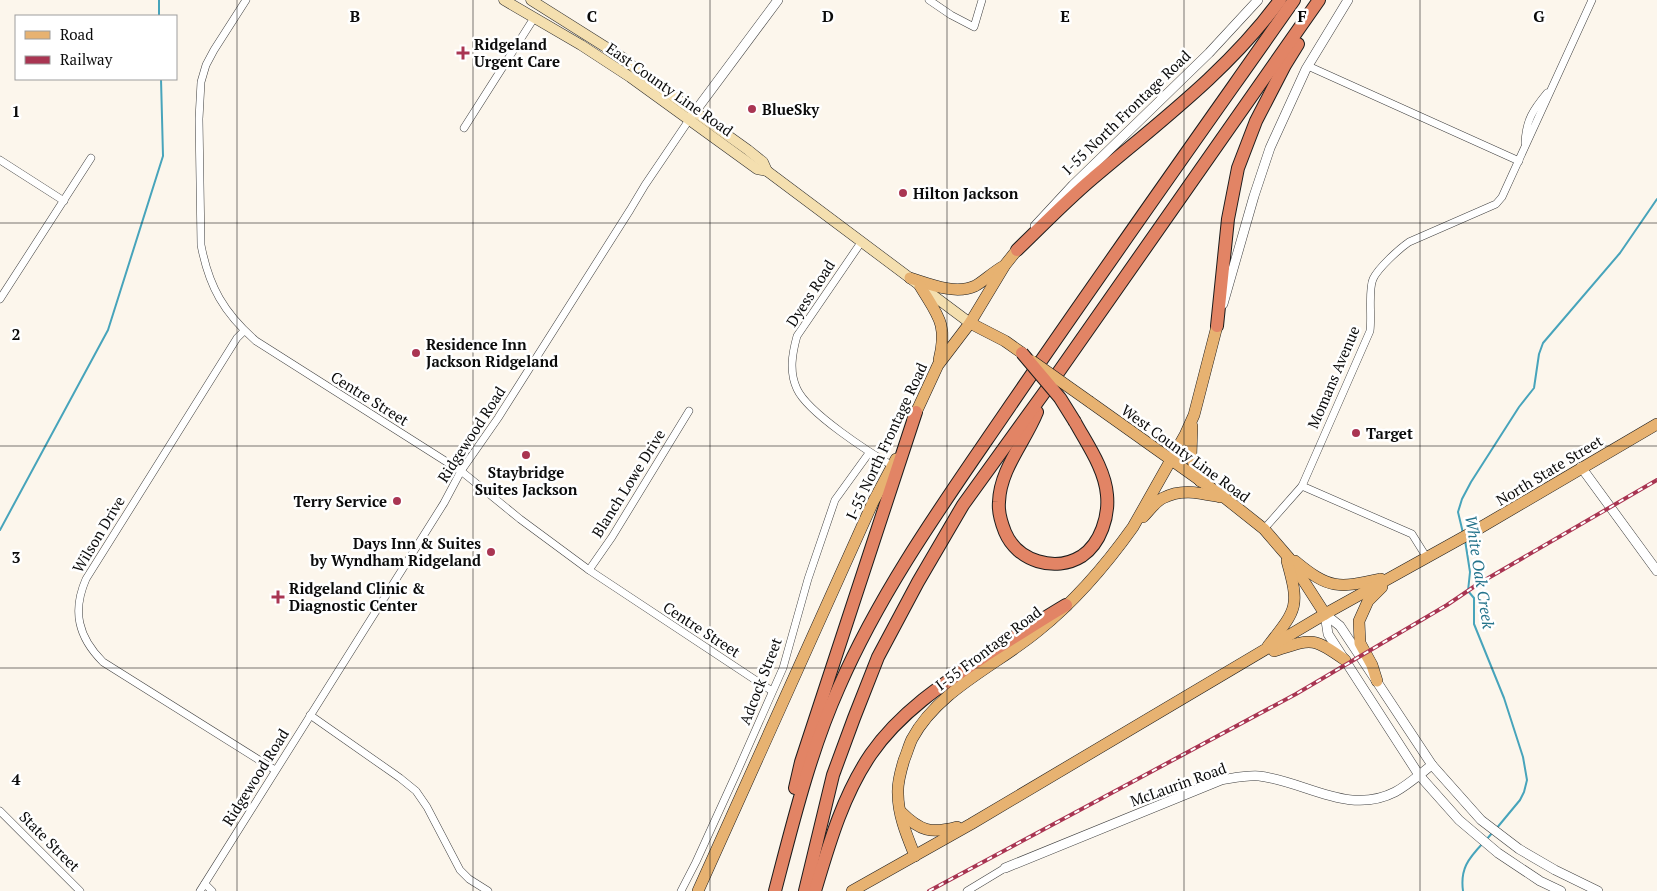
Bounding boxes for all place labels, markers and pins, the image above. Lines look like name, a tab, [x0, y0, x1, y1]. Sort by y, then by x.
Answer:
place label: Ridgeland Urgent Care	[474, 34, 560, 71]
marker: Ridgeland Urgent Care	[456, 46, 470, 60]
place label: BlueSky	[762, 99, 820, 119]
marker: BlueSky	[746, 103, 758, 115]
place label: Hilton Jackson	[913, 183, 1019, 203]
marker: Hilton Jackson	[897, 187, 909, 199]
place label: Residence Inn Jackson Ridgeland	[426, 334, 558, 371]
marker: Residence Inn Jackson Ridgeland	[410, 347, 422, 359]
place label: Target	[1366, 423, 1413, 443]
marker: Target	[1350, 427, 1362, 439]
marker: Staybridge Suites Jackson	[520, 449, 532, 461]
place label: Staybridge Suites Jackson	[475, 462, 578, 499]
place label: Terry Service	[294, 491, 387, 511]
marker: Terry Service	[391, 495, 403, 507]
place label: Days Inn & Suites by Wyndham Ridgeland	[309, 533, 481, 570]
marker: Days Inn & Suites by Wyndham Ridgeland	[485, 546, 497, 558]
place label: Ridgeland Clinic & Diagnostic Center	[289, 578, 425, 615]
marker: Ridgeland Clinic & Diagnostic Center	[271, 590, 285, 604]

